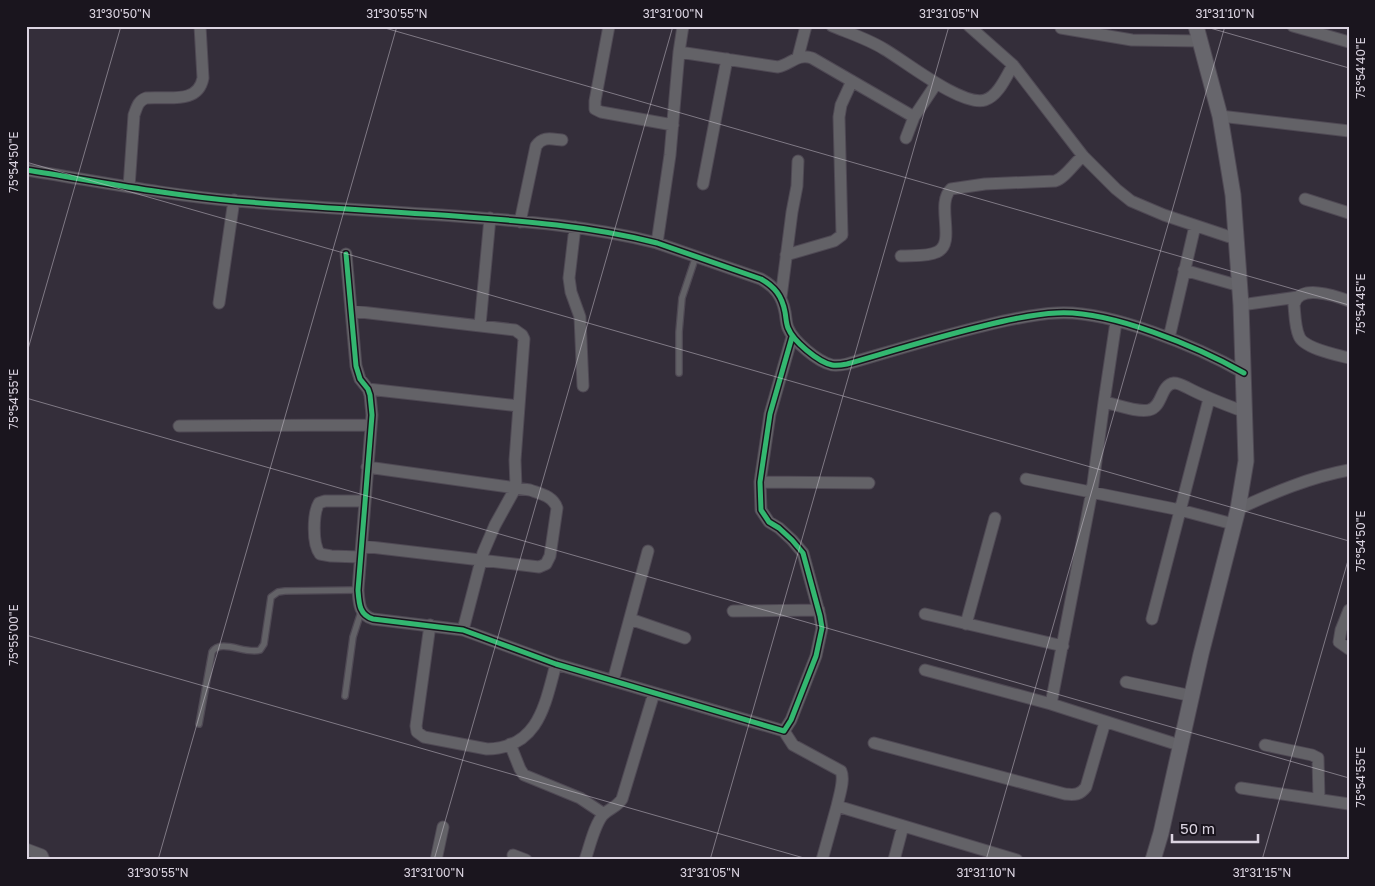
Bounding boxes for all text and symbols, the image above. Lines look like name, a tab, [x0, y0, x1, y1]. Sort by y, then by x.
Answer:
text: 31°30'50"N	[89, 6, 151, 21]
text: 31°30'55"N	[366, 6, 428, 21]
text: 31°31'00"N	[643, 6, 703, 21]
text: 31°31'05"N	[919, 6, 979, 21]
text: 31°31'10"N	[1195, 6, 1255, 21]
text: 75°54'40"E	[1353, 37, 1368, 99]
text: 75°54'50"E	[6, 131, 21, 193]
text: 75°54'45"E	[1353, 273, 1368, 335]
text: 75°54'55"E	[6, 369, 21, 429]
text: 75°54'50"E	[1353, 510, 1368, 572]
text: 75°55'00"E	[6, 604, 21, 666]
text: 75°54'55"E	[1353, 747, 1368, 807]
scale bar	[1172, 811, 1259, 843]
text: 50 m	[1180, 819, 1215, 837]
text: 31°30'55"N	[127, 865, 189, 880]
text: 31°31'00"N	[404, 865, 464, 880]
text: 31°31'05"N	[680, 865, 740, 880]
text: 31°31'10"N	[956, 865, 1016, 880]
text: 31°31'15"N	[1233, 865, 1291, 880]

